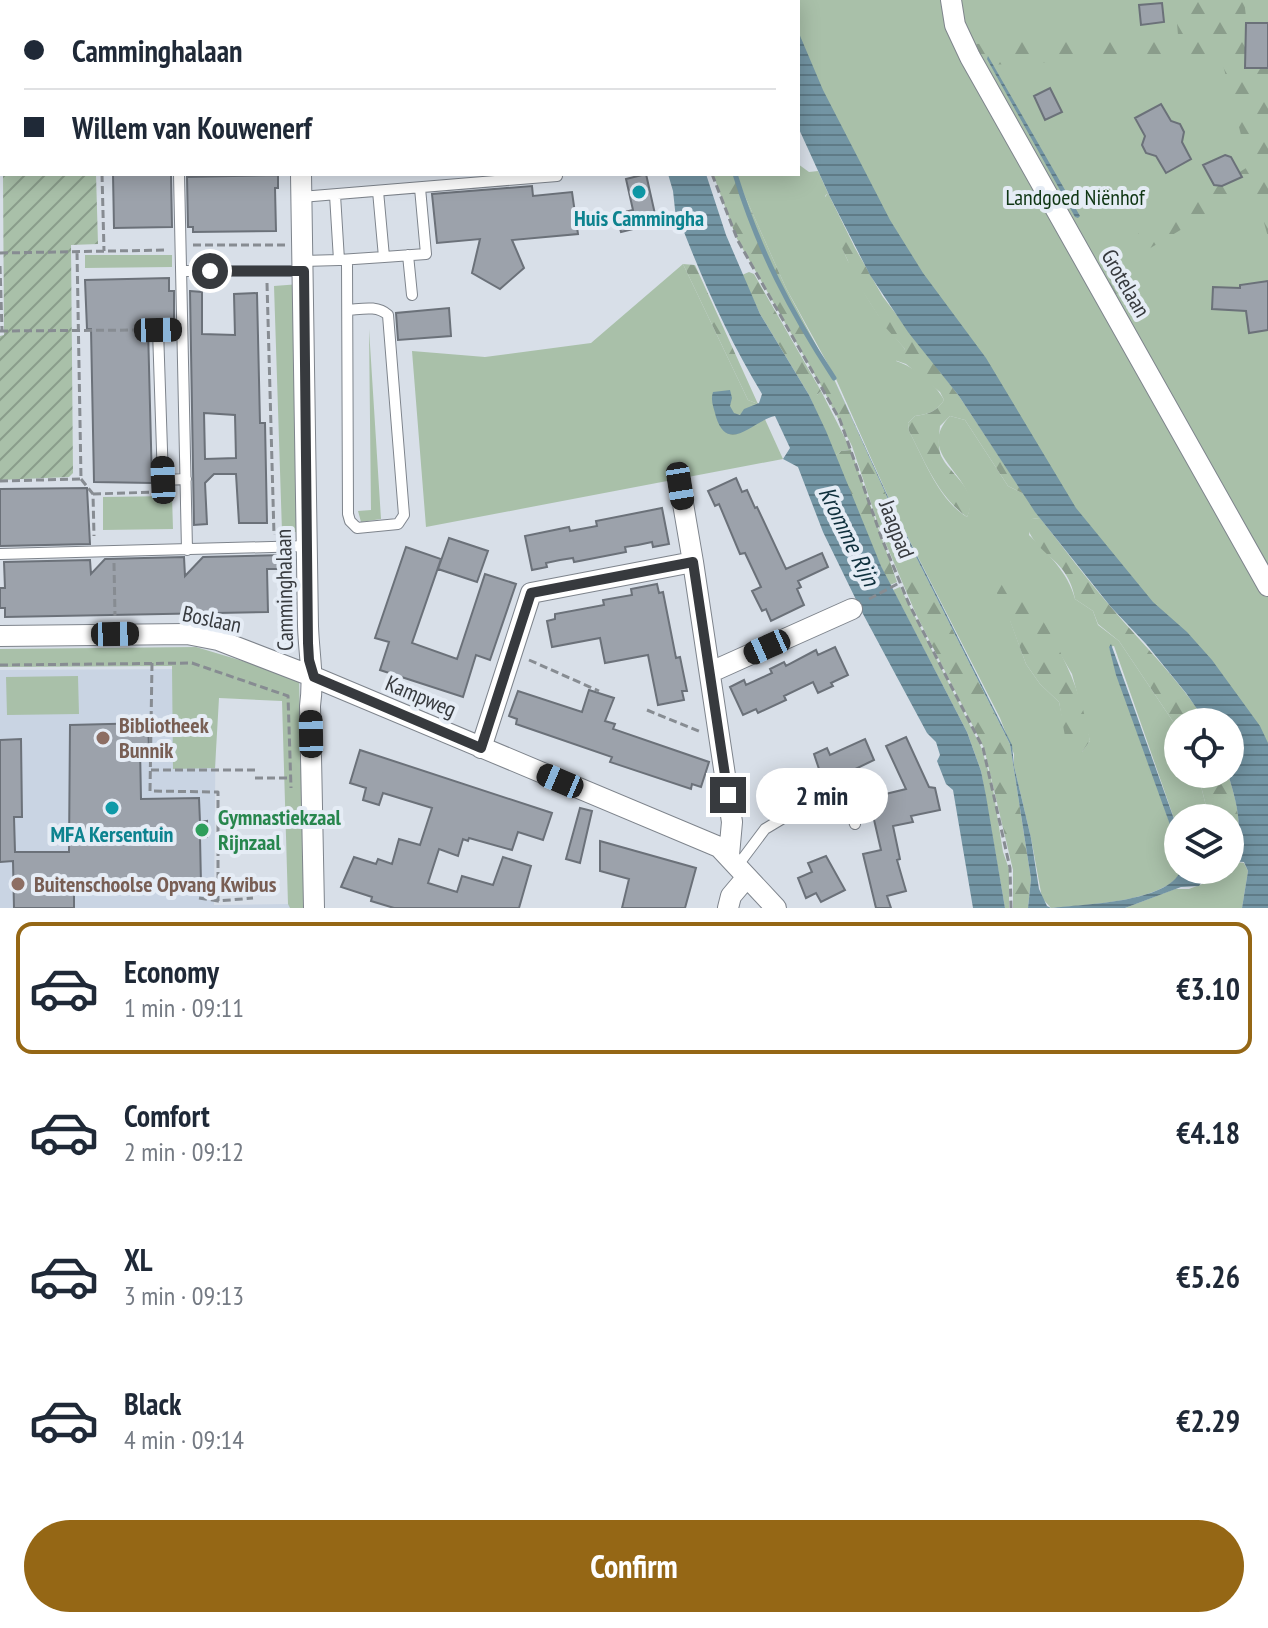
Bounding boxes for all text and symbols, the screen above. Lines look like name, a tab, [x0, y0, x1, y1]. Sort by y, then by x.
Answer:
text: Camminghalaan	[72, 31, 243, 70]
text: Willem van Kouwenerf	[72, 108, 312, 147]
marker: Huis Cammingha	[630, 183, 648, 201]
park label: Landgoed Niënhof	[1005, 183, 1146, 211]
place label: Huis Cammingha	[574, 204, 704, 232]
street label: Grotelaan	[1095, 244, 1157, 322]
route start	[192, 253, 228, 289]
car	[134, 318, 182, 342]
car	[150, 456, 176, 504]
car	[664, 460, 696, 512]
water label: Kromme Rijn	[812, 481, 887, 592]
street label: Jaagpad	[873, 495, 921, 562]
street label: Camminghalaan	[269, 529, 299, 651]
street label: Boslaan	[180, 599, 244, 639]
car	[91, 622, 139, 646]
car	[740, 626, 794, 668]
street label: Kampweg	[381, 669, 461, 723]
map controls	[1164, 708, 1244, 884]
button: locate	[1164, 708, 1244, 788]
car	[299, 710, 323, 758]
place label: Bibliotheek Bunnik	[119, 711, 210, 764]
marker: Bibliotheek Bunnik	[94, 729, 112, 747]
car	[533, 761, 587, 801]
callout: 2 min	[756, 767, 888, 823]
route end	[710, 777, 746, 813]
text: 2 min	[796, 779, 848, 812]
marker: MFA Kersentuin	[103, 799, 121, 817]
place label: Gymnastiekzaal Rijnzaal	[218, 803, 341, 856]
button: layers	[1164, 804, 1244, 884]
place label: MFA Kersentuin	[51, 820, 174, 848]
marker: Gymnastiekzaal Rijnzaal	[193, 821, 211, 839]
place label: Buitenschoolse Opvang Kwibus	[34, 870, 277, 898]
marker: Buitenschoolse Opvang Kwibus	[9, 875, 27, 893]
icon: car	[28, 952, 100, 1024]
text: Economy	[124, 952, 219, 991]
text: €3.10	[1176, 969, 1240, 1008]
text: 1 min · 09:11	[124, 991, 244, 1024]
icon: car	[28, 1096, 100, 1168]
text: Comfort	[124, 1096, 210, 1135]
text: €4.18	[1176, 1113, 1240, 1152]
text: 2 min · 09:12	[124, 1135, 244, 1168]
icon: car	[28, 1240, 100, 1312]
text: XL	[124, 1240, 153, 1279]
text: €5.26	[1176, 1257, 1240, 1296]
text: 3 min · 09:13	[124, 1279, 244, 1312]
icon: car	[28, 1384, 100, 1456]
text: Black	[124, 1384, 181, 1423]
text: €2.29	[1176, 1401, 1240, 1440]
text: 4 min · 09:14	[124, 1423, 244, 1456]
button: Confirm	[24, 1520, 1244, 1612]

